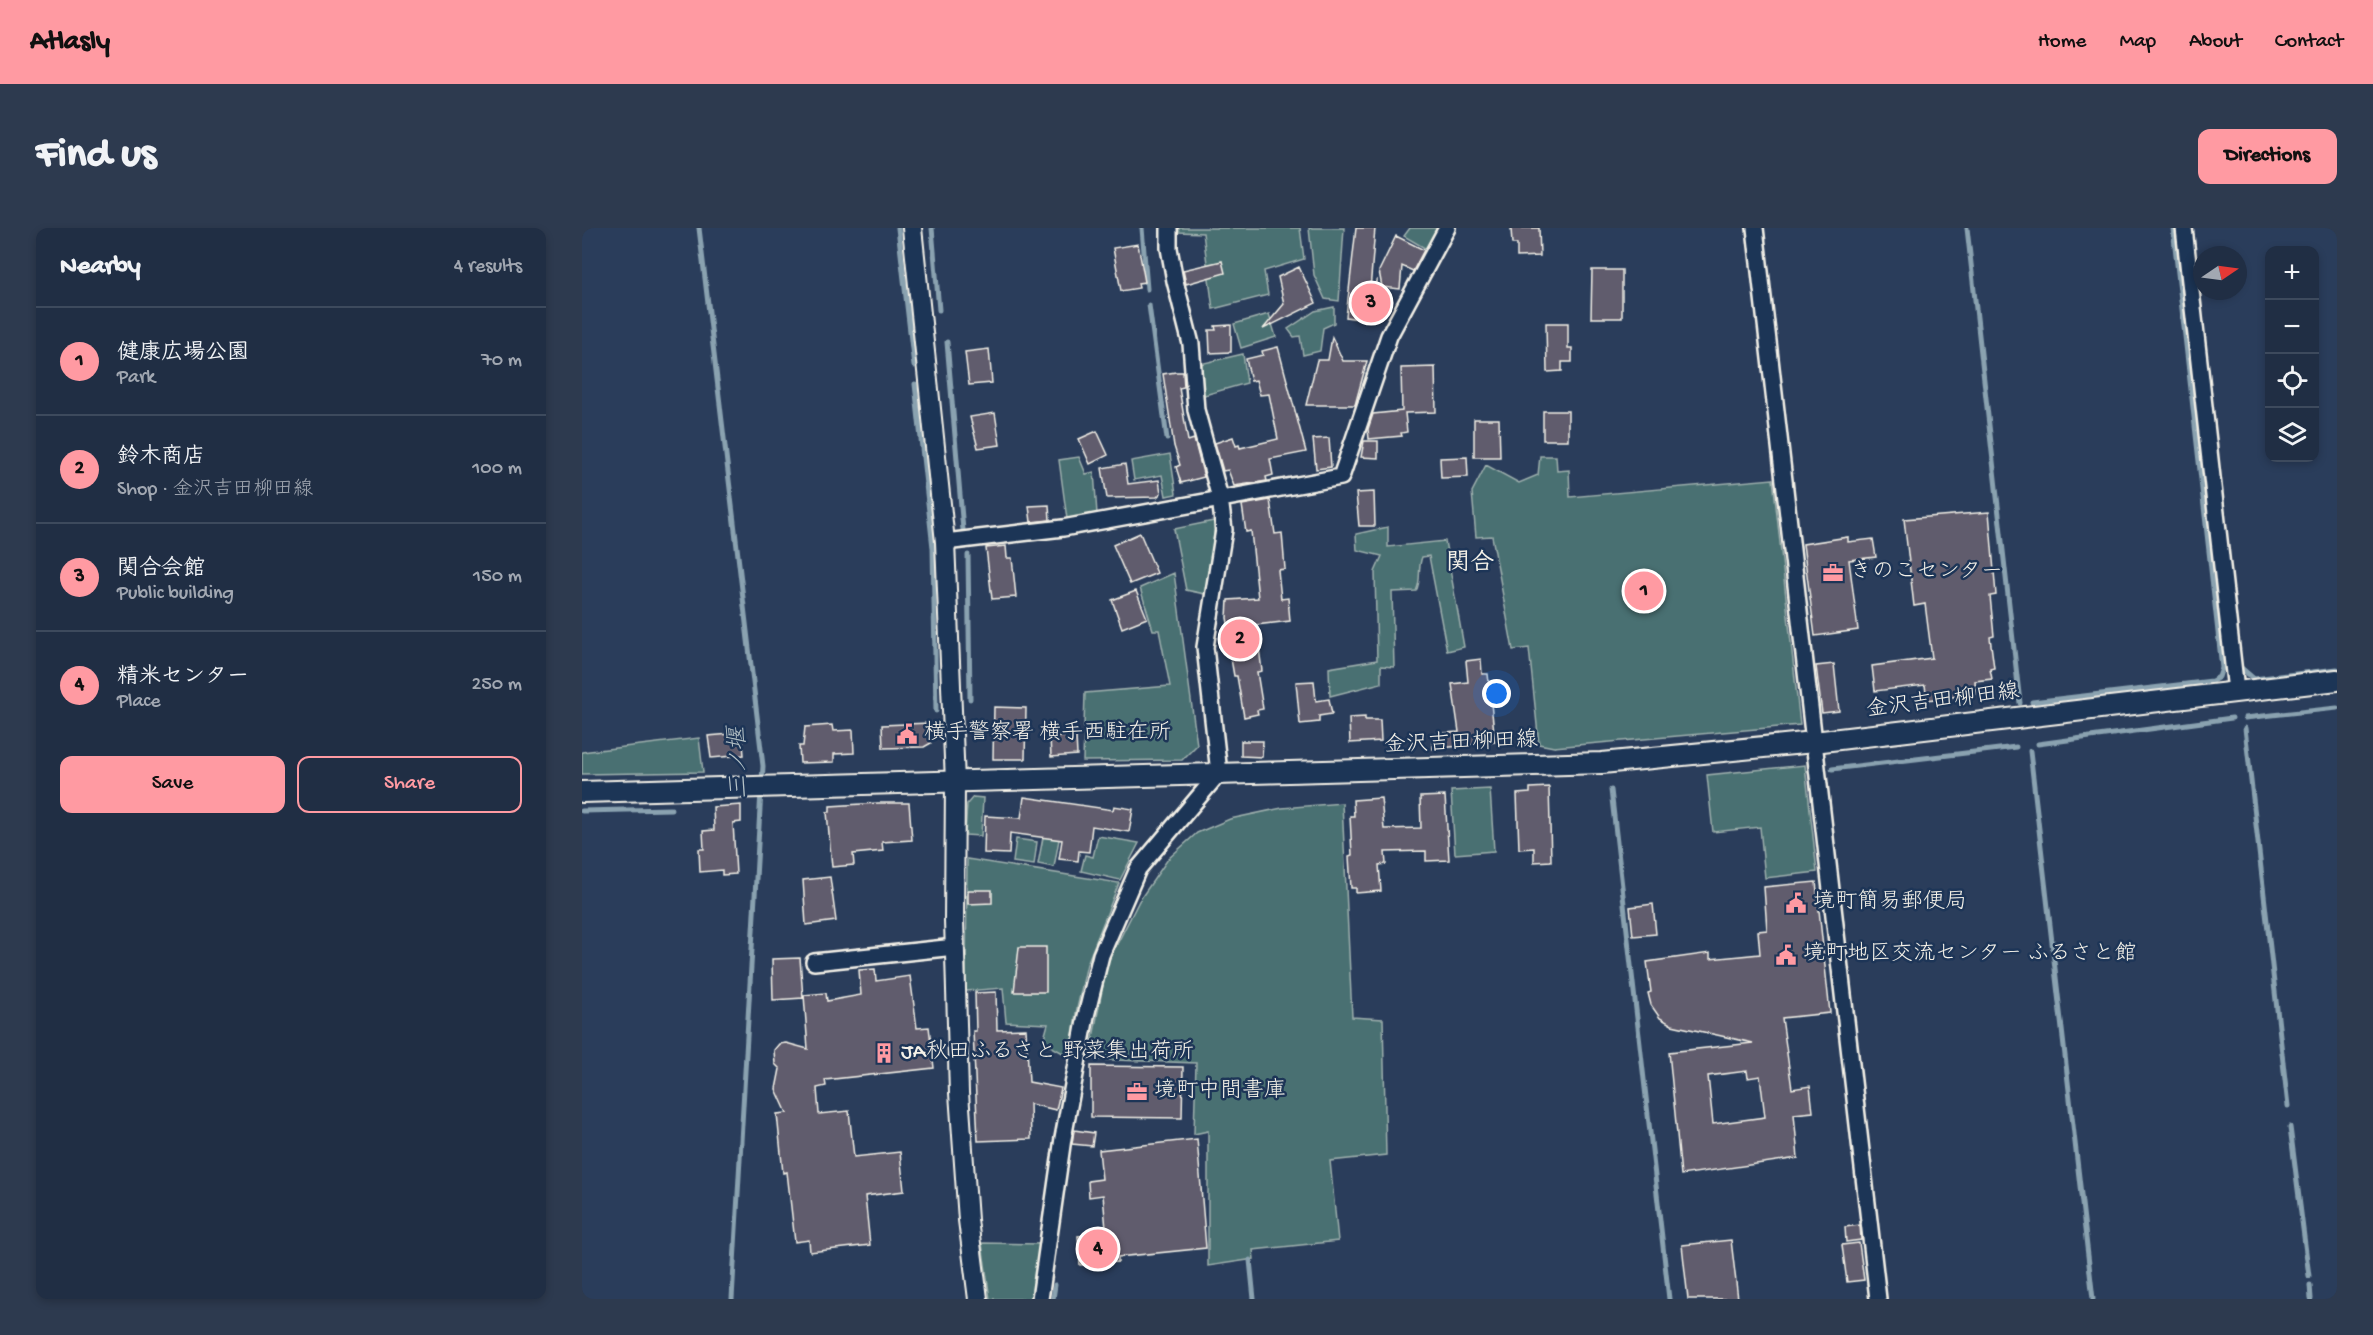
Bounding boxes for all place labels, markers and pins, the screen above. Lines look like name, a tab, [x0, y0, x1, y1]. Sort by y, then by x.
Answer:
pin: 3	[1352, 280, 1390, 326]
place label: きのこセンター	[1850, 560, 2003, 586]
office icon: きのこセンター	[1821, 561, 1845, 585]
pin: 1	[1624, 568, 1664, 614]
pin: 2	[1220, 616, 1260, 662]
place label: 横手警察署 横手西駐在所	[924, 720, 1171, 747]
public building icon: 横手警察署 横手西駐在所	[895, 722, 919, 746]
place label: 境町簡易郵便局	[1813, 889, 1967, 916]
public building icon: 境町簡易郵便局	[1784, 891, 1808, 915]
place label: 境町地区交流センター ふるさと館	[1803, 941, 2136, 968]
public building icon: 境町地区交流センター ふるさと館	[1774, 943, 1798, 967]
place label: JA秋田ふるさと 野菜集出荷所	[901, 1039, 1194, 1066]
building icon: JA秋田ふるさと 野菜集出荷所	[872, 1041, 896, 1065]
place label: 境町中間書庫	[1154, 1077, 1286, 1105]
office icon: 境町中間書庫	[1125, 1080, 1149, 1104]
pin: 4	[1078, 1226, 1118, 1272]

